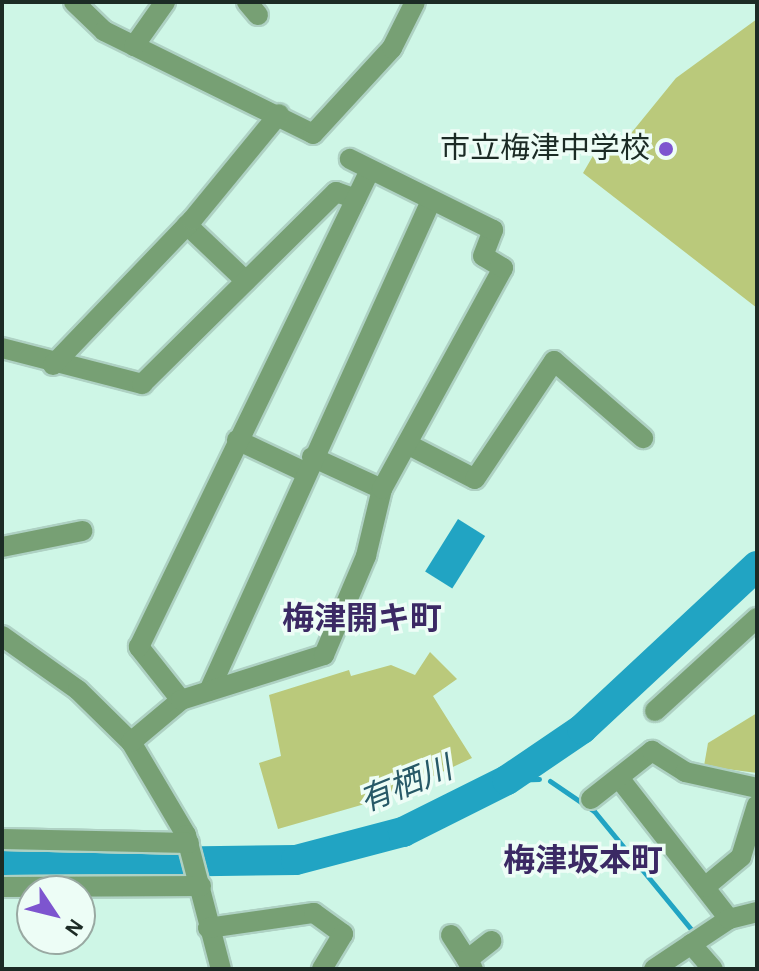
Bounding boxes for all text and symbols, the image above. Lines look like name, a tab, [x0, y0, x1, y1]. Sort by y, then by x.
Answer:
place label: 市立梅津中学校	[440, 131, 650, 167]
marker: 市立梅津中学校	[657, 140, 675, 158]
district label: 梅津開キ町	[282, 600, 442, 638]
water label: 有栖川	[354, 749, 458, 821]
district label: 梅津坂本町	[503, 842, 663, 880]
north arrow	[16, 875, 96, 955]
text: N	[61, 915, 87, 940]

